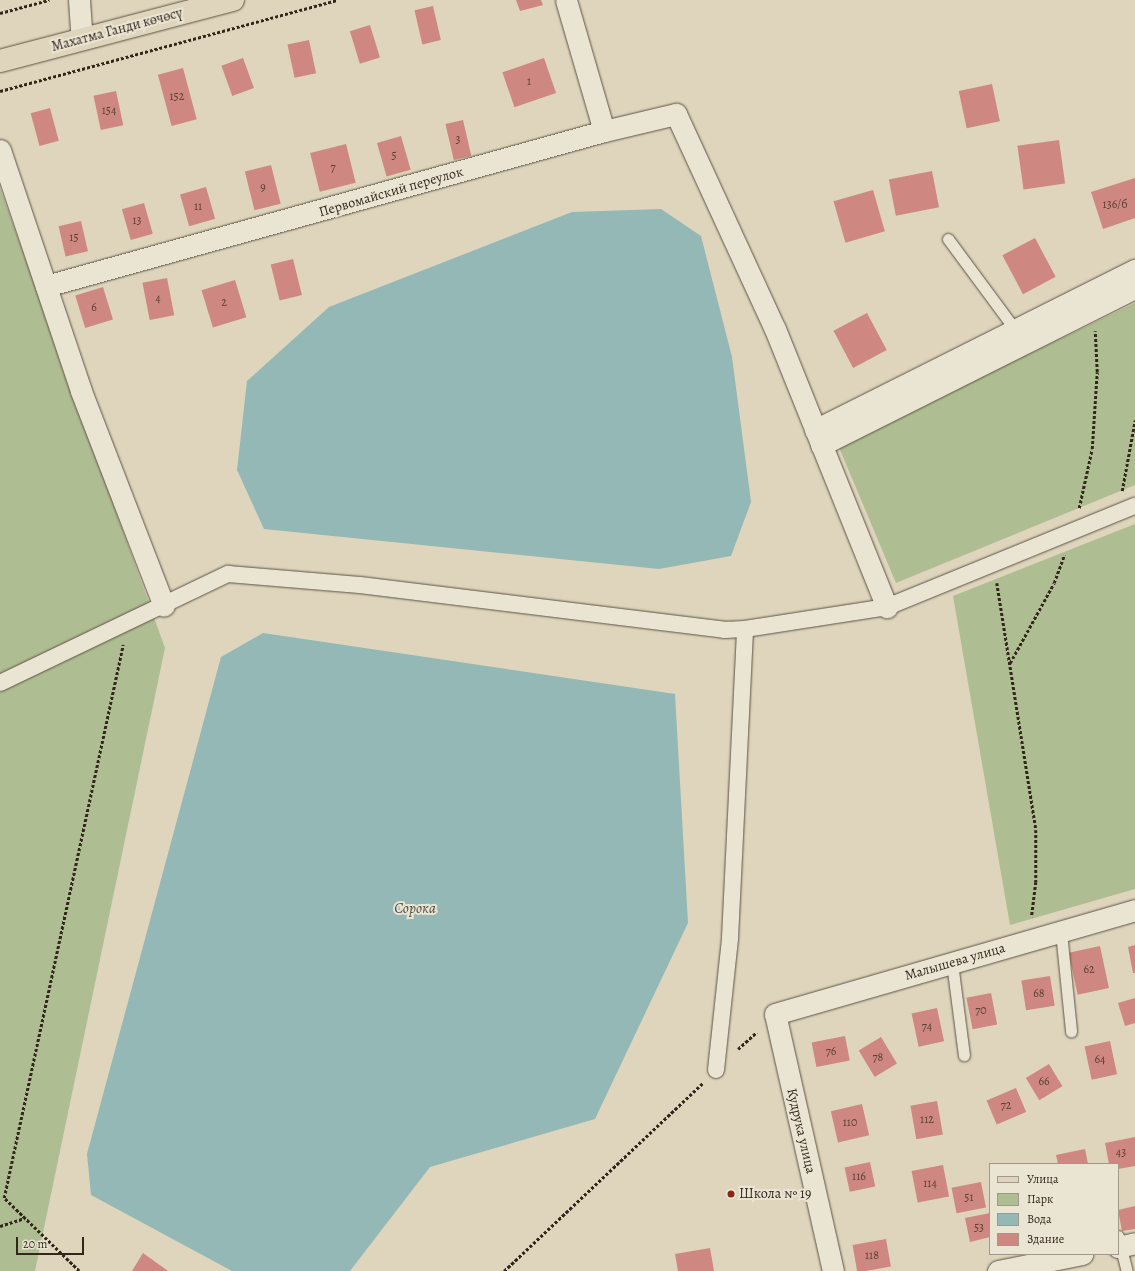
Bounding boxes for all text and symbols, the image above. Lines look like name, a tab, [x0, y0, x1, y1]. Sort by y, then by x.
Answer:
street label: Махатма Ганди көчөсү	[50, 4, 184, 56]
house number: 1	[527, 75, 531, 89]
house number: 152	[170, 90, 184, 104]
house number: 154	[102, 104, 116, 118]
house number: 3	[456, 133, 460, 147]
house number: 5	[391, 149, 397, 163]
house number: 7	[330, 161, 336, 175]
street label: Первомайский переулок	[317, 163, 465, 221]
house number: 9	[260, 181, 266, 195]
house number: 136/б	[1103, 198, 1127, 212]
house number: 11	[194, 200, 202, 214]
house number: 13	[132, 214, 142, 228]
house number: 15	[69, 231, 79, 245]
house number: 4	[155, 292, 161, 306]
house number: 2	[221, 296, 227, 310]
house number: 6	[91, 301, 97, 315]
water label: Сорока	[394, 900, 436, 918]
street label: Малышева улица	[903, 940, 1007, 984]
house number: 62	[1083, 963, 1095, 977]
house number: 68	[1033, 987, 1045, 1001]
house number: 70	[975, 1004, 987, 1018]
house number: 74	[922, 1020, 932, 1034]
house number: 76	[826, 1045, 836, 1059]
house number: 78	[873, 1051, 883, 1065]
house number: 64	[1095, 1053, 1105, 1067]
house number: 66	[1038, 1075, 1050, 1089]
street label: Кудрука улица	[783, 1087, 819, 1175]
house number: 72	[1001, 1099, 1011, 1113]
house number: 112	[920, 1113, 934, 1127]
house number: 110	[843, 1116, 857, 1130]
house number: 43	[1116, 1146, 1126, 1160]
legend	[989, 1163, 1119, 1255]
house number: 116	[852, 1170, 866, 1184]
text: Улица	[1027, 1171, 1058, 1187]
house number: 114	[923, 1177, 937, 1191]
place label: Школа № 19	[739, 1186, 811, 1202]
marker: Школа № 19	[726, 1189, 736, 1199]
house number: 51	[964, 1191, 974, 1205]
text: Парк	[1027, 1191, 1053, 1207]
text: Вода	[1027, 1211, 1052, 1227]
house number: 53	[974, 1221, 984, 1235]
scale bar	[18, 1229, 86, 1255]
text: Здание	[1027, 1231, 1064, 1247]
text: 20 m	[23, 1236, 47, 1252]
house number: 118	[865, 1249, 879, 1263]

